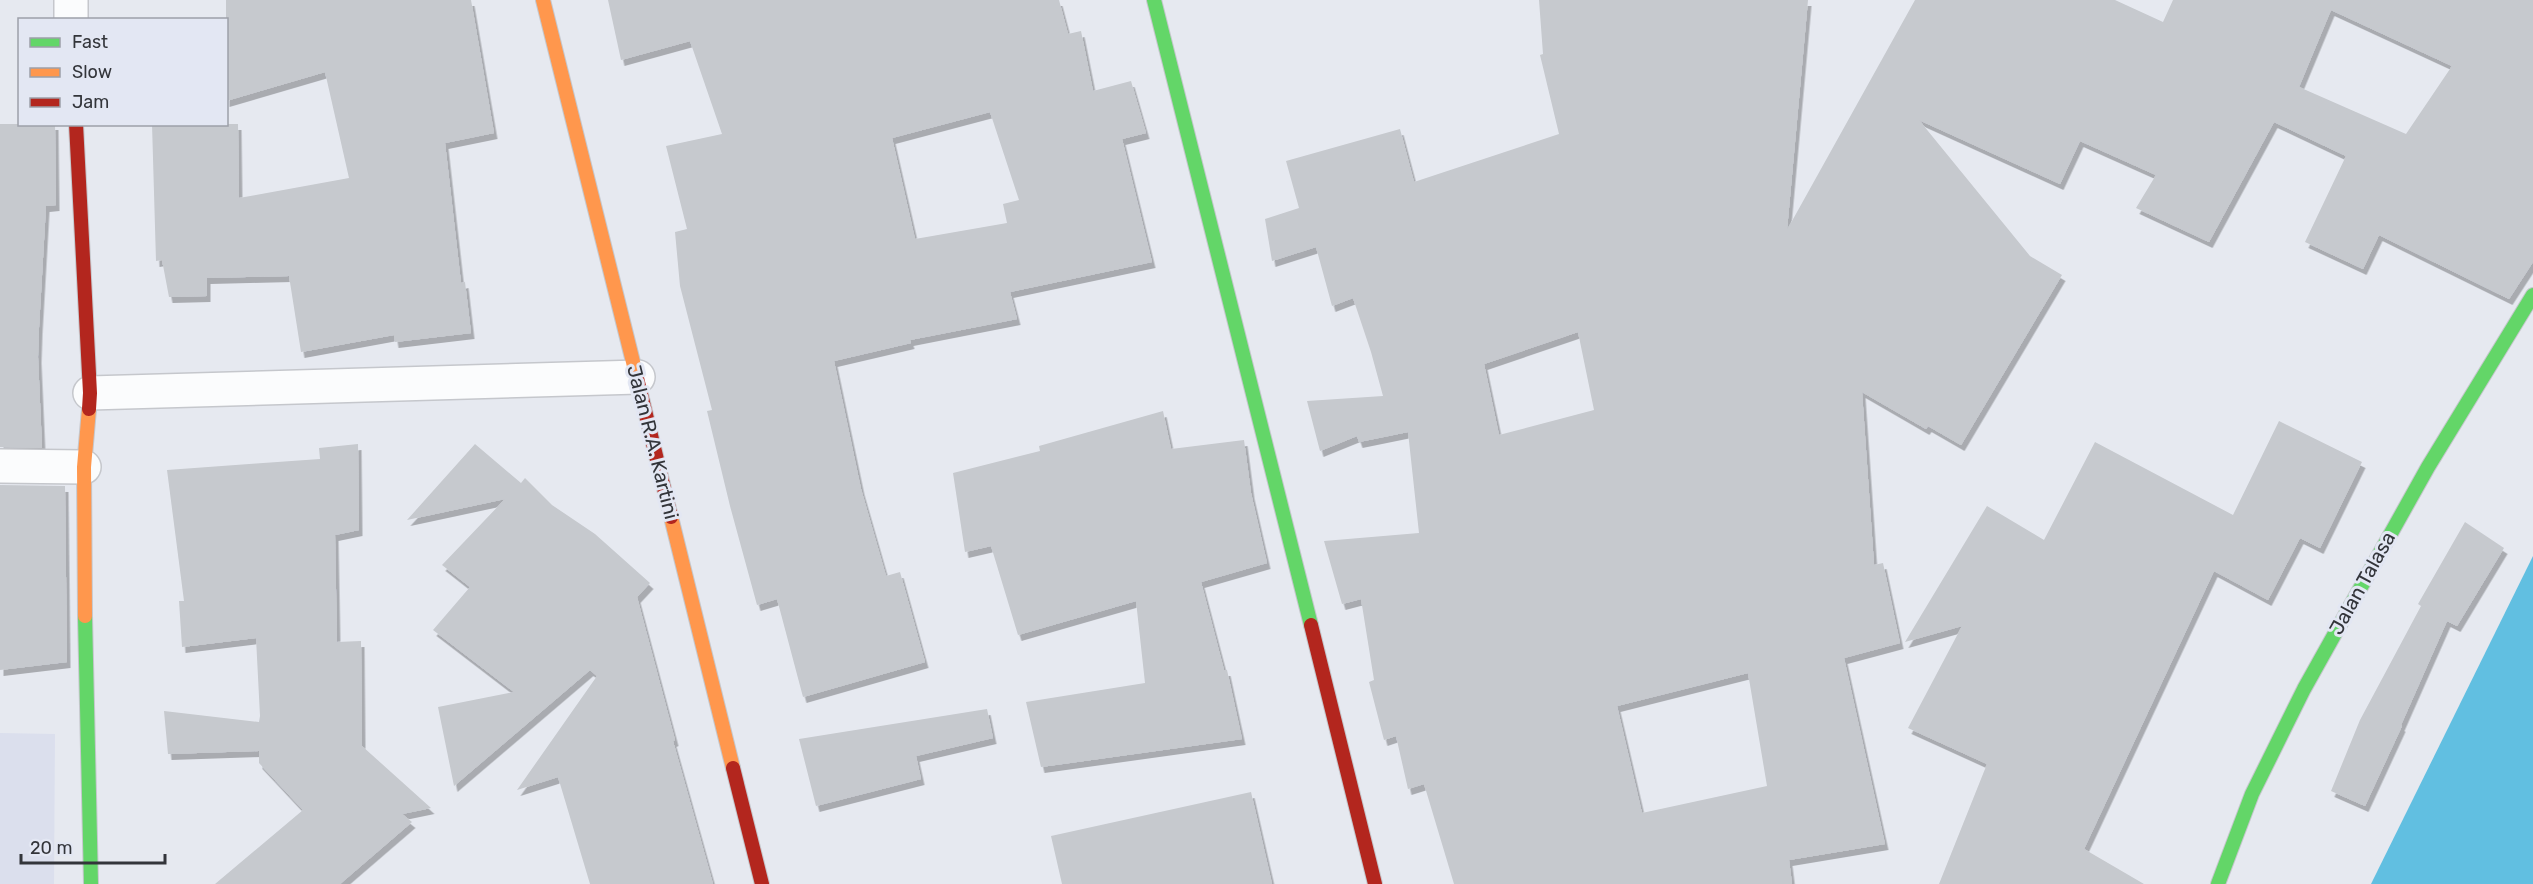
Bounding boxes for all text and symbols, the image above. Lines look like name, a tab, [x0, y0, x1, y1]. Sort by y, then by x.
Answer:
legend	[18, 18, 228, 126]
text: Fast	[72, 31, 108, 53]
text: Slow	[72, 61, 112, 83]
text: Jam	[72, 91, 109, 113]
street label: Jalan R.A. Kartini	[622, 362, 684, 522]
street label: Jalan Talasa	[2324, 527, 2400, 639]
scale bar	[21, 827, 165, 865]
text: 20 m	[30, 837, 72, 859]

